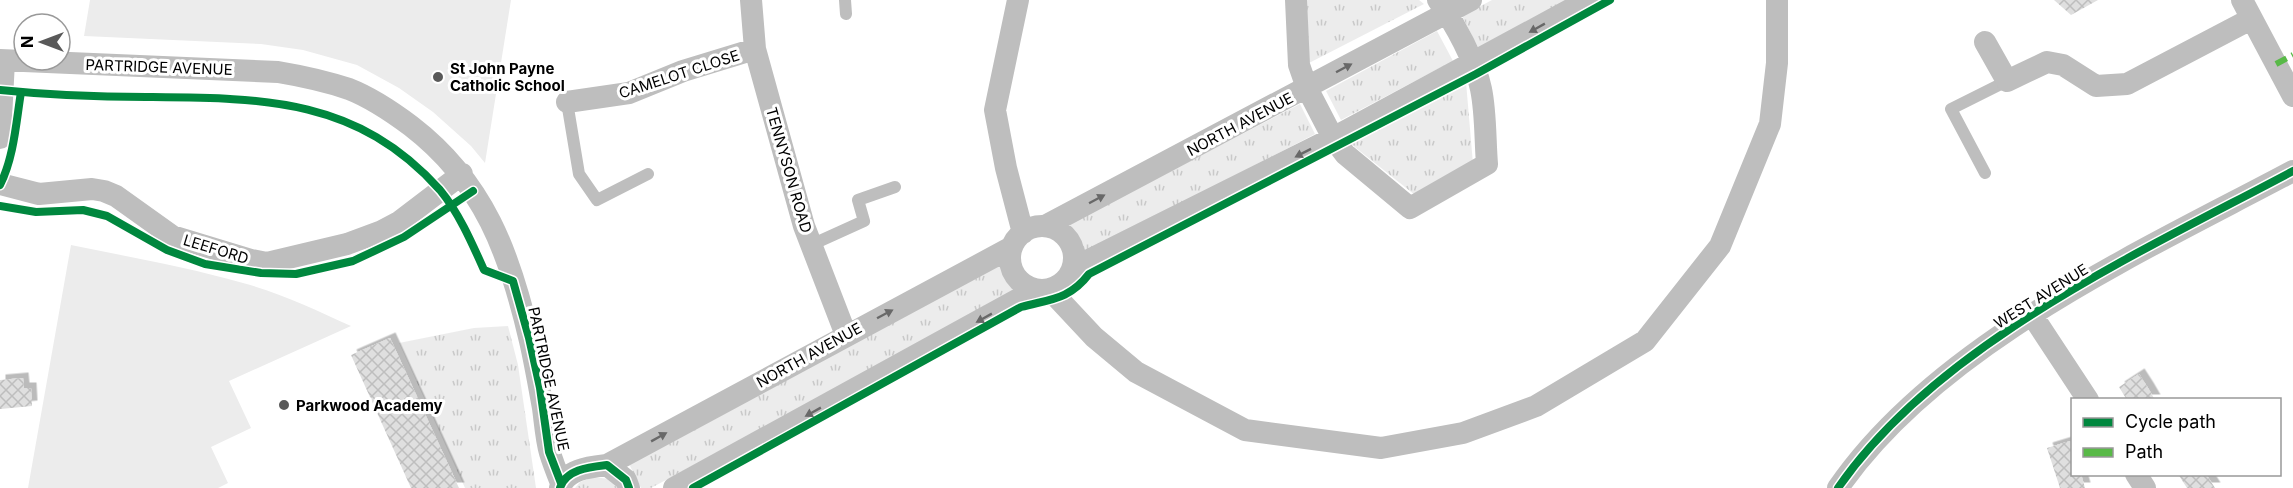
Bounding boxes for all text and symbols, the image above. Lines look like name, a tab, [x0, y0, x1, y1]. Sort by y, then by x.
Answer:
north arrow	[12, 12, 72, 72]
one-way arrow	[1528, 23, 1545, 33]
text: N	[17, 36, 37, 48]
street label: CAMELOT CLOSE	[616, 46, 742, 102]
street label: PARTRIDGE AVENUE	[85, 55, 233, 79]
place label: St John Payne Catholic School	[450, 59, 565, 95]
one-way arrow	[1335, 63, 1352, 73]
marker: St John Payne Catholic School	[431, 70, 445, 84]
street label: NORTH AVENUE	[1184, 88, 1296, 160]
street label: TENNYSON ROAD	[762, 105, 816, 235]
one-way arrow	[1295, 148, 1312, 157]
one-way arrow	[1089, 194, 1106, 204]
street label: LEEFORD	[181, 230, 251, 268]
street label: WEST AVENUE	[1990, 259, 2092, 333]
street label: PARTRIDGE AVENUE	[524, 305, 574, 453]
one-way arrow	[877, 309, 894, 319]
one-way arrow	[975, 313, 992, 323]
street label: NORTH AVENUE	[753, 318, 865, 392]
place label: Parkwood Academy	[296, 396, 443, 415]
marker: Parkwood Academy	[277, 398, 291, 412]
legend	[2071, 398, 2281, 476]
one-way arrow	[804, 407, 821, 417]
text: Cycle path	[2125, 411, 2216, 432]
one-way arrow	[651, 432, 668, 442]
text: Path	[2125, 441, 2163, 462]

